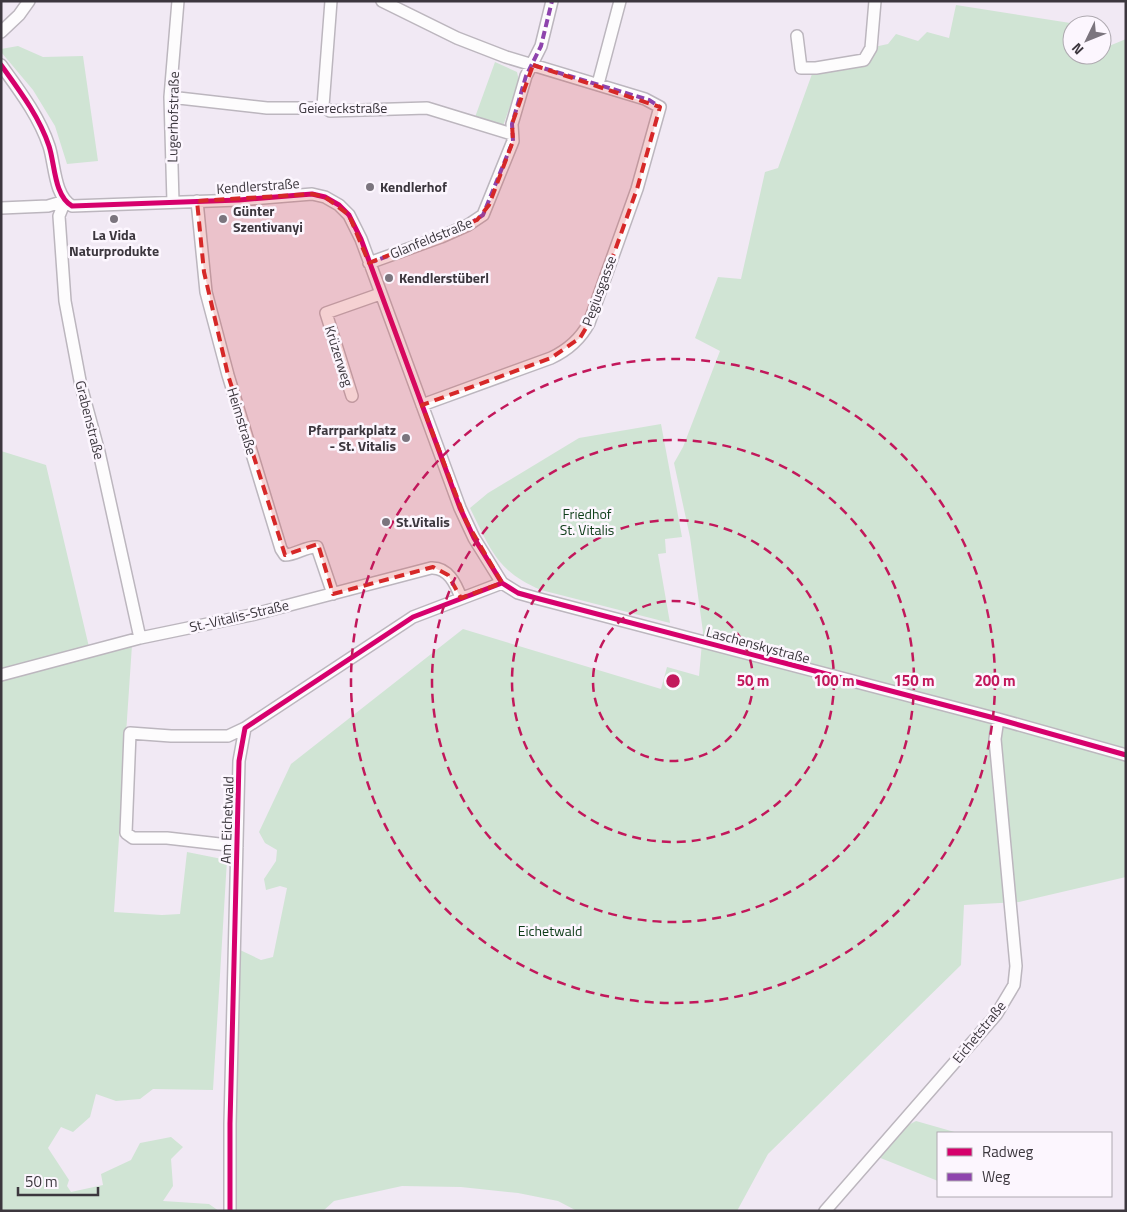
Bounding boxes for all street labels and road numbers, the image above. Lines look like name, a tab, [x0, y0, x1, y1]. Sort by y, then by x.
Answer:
street label: Lugerhofstraße	[161, 71, 184, 163]
street label: Geiereckstraße	[299, 97, 387, 118]
street label: Kendlerstraße	[216, 172, 300, 199]
street label: Glanfeldstraße	[387, 212, 475, 264]
street label: Pegiusgasse	[576, 253, 621, 329]
street label: Krüzerweg	[320, 322, 359, 389]
street label: Grabenstraße	[71, 378, 110, 462]
street label: Heimstraße	[222, 385, 263, 457]
street label: St.-Vitalis-Straße	[187, 594, 291, 637]
street label: Laschenskystraße	[704, 621, 812, 668]
street label: Am Eichetwald	[214, 776, 239, 864]
street label: Eichetstraße	[947, 996, 1010, 1067]

